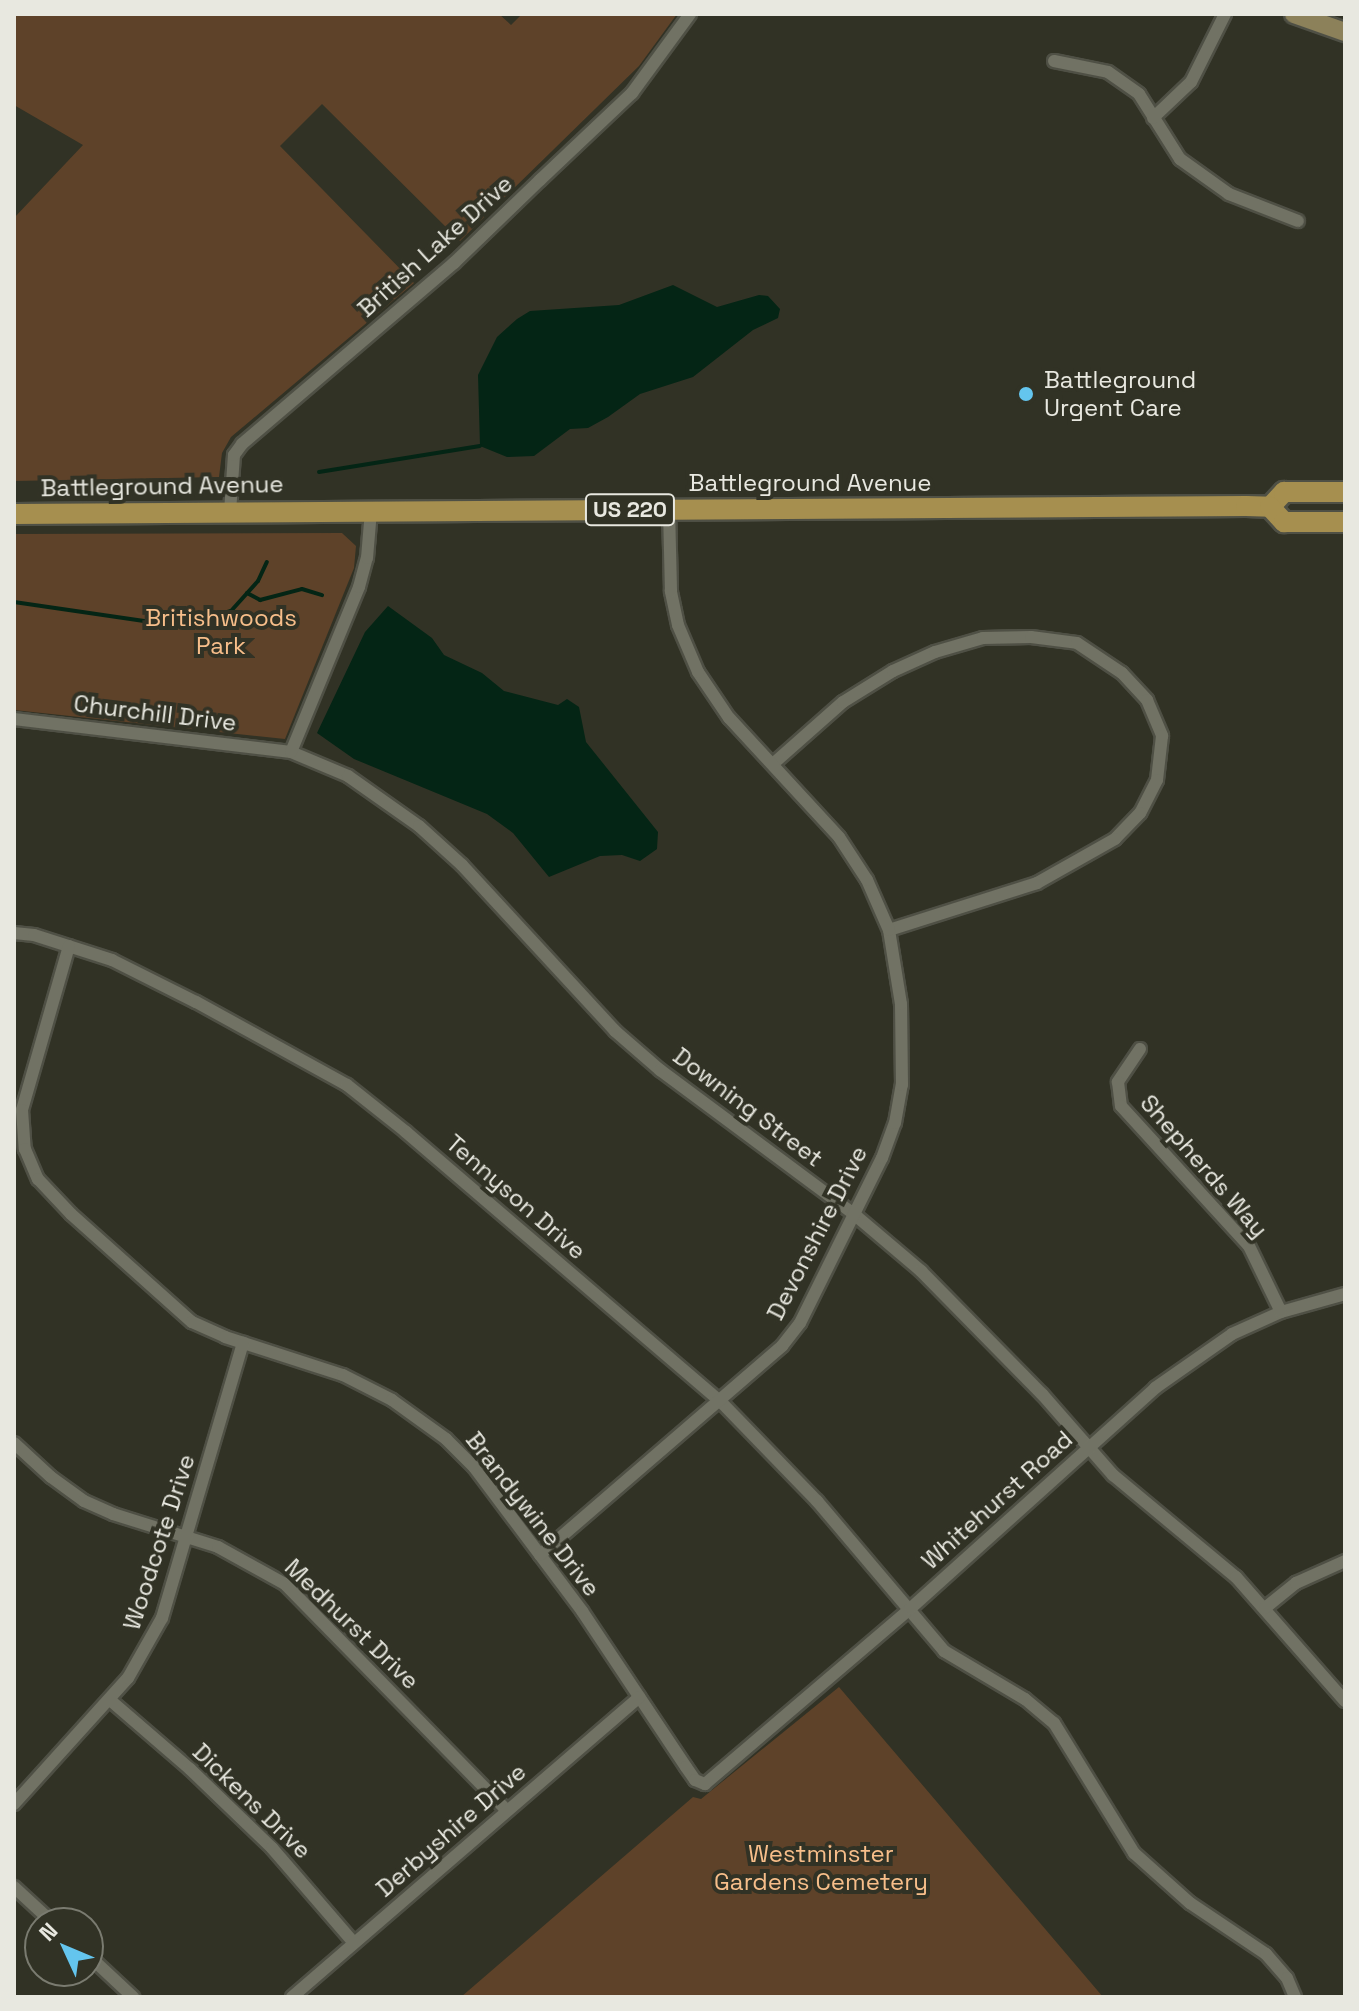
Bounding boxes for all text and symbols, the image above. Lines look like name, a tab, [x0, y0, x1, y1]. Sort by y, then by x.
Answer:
street label: British Lake Drive	[352, 169, 518, 323]
place label: Battleground Urgent Care	[1044, 366, 1196, 422]
marker: Battleground Urgent Care	[1015, 383, 1037, 405]
street label: Battleground Avenue	[40, 469, 284, 503]
street label: Battleground Avenue	[688, 469, 932, 497]
road number: US 220	[584, 492, 676, 528]
park label: Britishwoods Park	[145, 604, 297, 660]
street label: Churchill Drive	[72, 689, 238, 737]
street label: Downing Street	[667, 1041, 829, 1173]
street label: Shepherds Way	[1134, 1089, 1274, 1243]
street label: Tennyson Drive	[440, 1129, 592, 1265]
street label: Devonshire Drive	[761, 1141, 873, 1325]
street label: Whitehurst Road	[916, 1425, 1078, 1575]
street label: Brandywine Drive	[460, 1426, 606, 1602]
street label: Woodcote Drive	[117, 1451, 201, 1633]
street label: Medhurst Drive	[279, 1553, 425, 1695]
street label: Dickens Drive	[187, 1737, 317, 1865]
street label: Derbyshire Drive	[370, 1757, 532, 1903]
park label: Westminster Gardens Cemetery	[714, 1840, 928, 1896]
north arrow	[24, 1907, 104, 1987]
text: N	[33, 1917, 63, 1947]

